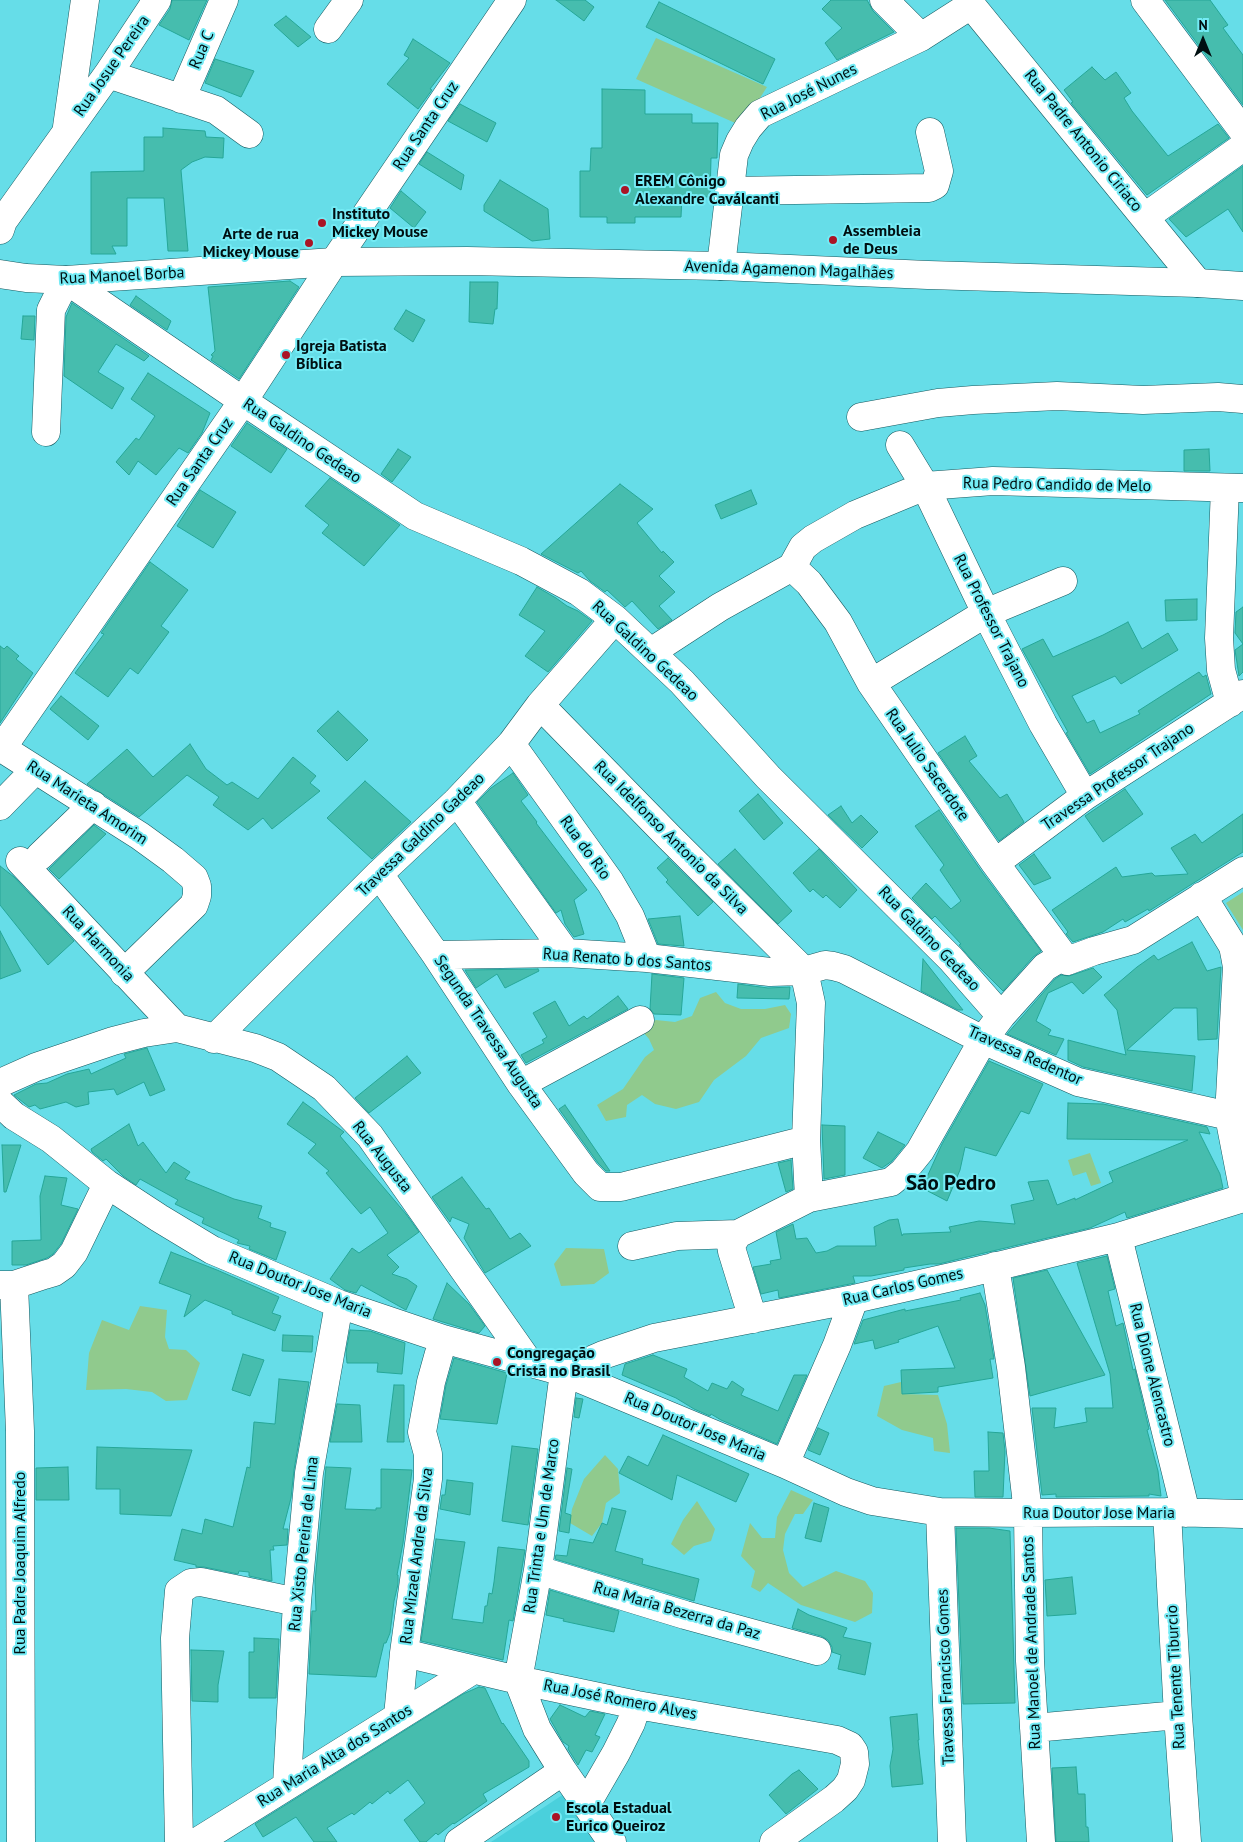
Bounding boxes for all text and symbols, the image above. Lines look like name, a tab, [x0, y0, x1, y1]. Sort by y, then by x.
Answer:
street label: Rua Josue Pereira	[70, 12, 154, 120]
north arrow	[1178, 15, 1228, 65]
text: N	[1198, 16, 1208, 34]
street label: Rua C	[185, 28, 219, 72]
street label: Rua José Nunes	[758, 59, 860, 125]
street label: Rua Padre Antonio Ciriaco	[1020, 66, 1146, 216]
street label: Rua Santa Cruz	[389, 78, 463, 174]
place label: EREM Cônigo Alexandre Caválcanti	[635, 171, 779, 209]
marker: EREM Cônigo Alexandre Caválcanti	[619, 184, 631, 196]
place label: Instituto Mickey Mouse	[332, 204, 428, 242]
marker: Instituto Mickey Mouse	[316, 217, 328, 229]
place label: Assembleia de Deus	[843, 221, 921, 259]
place label: Arte de rua Mickey Mouse	[203, 224, 299, 262]
marker: Assembleia de Deus	[827, 234, 839, 246]
marker: Arte de rua Mickey Mouse	[303, 237, 315, 249]
street label: Avenida Agamenon Magalhães	[684, 257, 894, 283]
street label: Rua Manoel Borba	[59, 263, 185, 289]
place label: Igreja Batista Bíblica	[296, 336, 387, 374]
marker: Igreja Batista Bíblica	[280, 349, 292, 361]
street label: Rua Galdino Gedeao	[239, 394, 365, 488]
street label: Rua Santa Cruz	[163, 414, 237, 510]
street label: Rua Pedro Candido de Melo	[963, 474, 1151, 496]
street label: Rua Professor Trajano	[949, 551, 1033, 691]
street label: Rua Galdino Gedeao	[588, 597, 702, 705]
street label: Rua Julio Sacerdote	[881, 705, 973, 825]
street label: Travessa Professor Trajano	[1038, 719, 1198, 835]
street label: Rua Marieta Amorim	[23, 757, 151, 849]
street label: Rua Idelfonso Antonio da Silva	[590, 757, 752, 919]
street label: Travessa Galdino Gadeao	[353, 769, 489, 901]
street label: Rua do Rio	[555, 812, 615, 884]
street label: Rua Galdino Gedeao	[874, 883, 984, 995]
street label: Rua Harmonia	[58, 902, 138, 986]
street label: Rua Renato b dos Santos	[542, 945, 712, 975]
street label: Segunda Travessa Augusta	[430, 952, 546, 1112]
street label: Travessa Redentor	[965, 1022, 1085, 1090]
street label: Rua Augusta	[348, 1117, 416, 1197]
district label: São Pedro	[906, 1171, 996, 1197]
street label: Rua Doutor Jose Maria	[226, 1248, 374, 1322]
street label: Rua Carlos Gomes	[841, 1264, 965, 1310]
street label: Rua Dione Alencastro	[1125, 1301, 1179, 1449]
place label: Congregação Cristã no Brasil	[507, 1343, 610, 1381]
marker: Congregação Cristã no Brasil	[491, 1356, 503, 1368]
street label: Rua Doutor Jose Maria	[621, 1388, 769, 1466]
street label: Rua Trinta e Um de Marco	[520, 1437, 564, 1615]
street label: Rua Xisto Pereira de Lima	[285, 1456, 323, 1632]
street label: Rua Mizael Andre da Silva	[397, 1467, 437, 1645]
street label: Rua Padre Joaquim Alfredo	[10, 1472, 30, 1654]
street label: Rua Doutor Jose Maria	[1023, 1503, 1175, 1523]
street label: Rua Manoel de Andrade Santos	[1019, 1536, 1045, 1750]
street label: Rua Maria Bezerra da Paz	[591, 1578, 763, 1644]
street label: Travessa Francisco Gomes	[933, 1588, 959, 1766]
street label: Rua Tenente Tiburcio	[1163, 1604, 1189, 1750]
street label: Rua José Romero Alves	[542, 1676, 698, 1724]
street label: Rua Maria Alta dos Santos	[254, 1701, 416, 1811]
place label: Escola Estadual Eurico Queiroz	[566, 1798, 672, 1836]
marker: Escola Estadual Eurico Queiroz	[550, 1811, 562, 1823]

